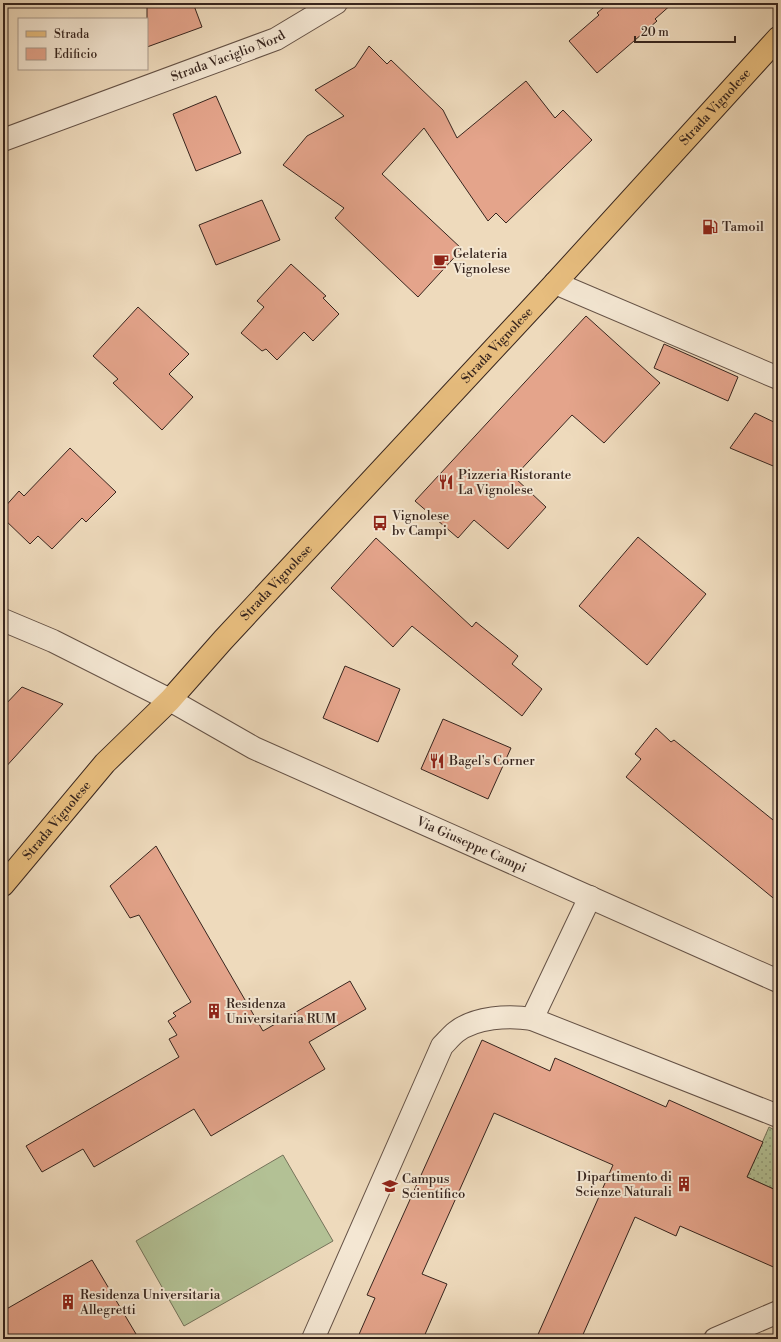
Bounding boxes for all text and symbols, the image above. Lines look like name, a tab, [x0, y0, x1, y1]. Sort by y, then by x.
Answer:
legend	[18, 18, 148, 70]
scale bar	[635, 18, 735, 44]
text: 20 m	[641, 25, 669, 40]
text: Strada	[54, 27, 90, 42]
street label: Strada Vaciglio Nord	[168, 27, 289, 85]
text: Edificio	[54, 47, 97, 62]
street label: Strada Vignolese	[676, 65, 754, 149]
fuel station icon: Tamoil	[701, 218, 719, 236]
place label: Tamoil	[722, 219, 764, 235]
place label: Gelateria Vignolese	[452, 246, 511, 277]
cafe icon: Gelateria Vignolese	[432, 252, 450, 270]
street label: Strada Vignolese	[458, 304, 537, 387]
place label: Pizzeria Ristorante La Vignolese	[458, 467, 572, 498]
restaurant icon: Pizzeria Ristorante La Vignolese	[437, 473, 455, 491]
place label: Vignolese bv Campi	[391, 508, 450, 539]
bus stop icon: Vignolese bv Campi	[371, 514, 389, 532]
street label: Strada Vignolese	[237, 541, 316, 624]
restaurant icon: Bagel's Corner	[428, 752, 446, 770]
place label: Bagel's Corner	[448, 753, 535, 769]
street label: Strada Vignolese	[19, 777, 95, 863]
street label: Via Giuseppe Campi	[413, 813, 529, 876]
place label: Residenza Universitaria RUM	[226, 996, 337, 1027]
building icon: Residenza Universitaria RUM	[205, 1002, 223, 1020]
place label: Dipartimento di Scienze Naturali	[576, 1169, 672, 1200]
place label: Campus Scientifico	[402, 1171, 465, 1202]
building icon: Dipartimento di Scienze Naturali	[675, 1175, 693, 1193]
school or university icon: Campus Scientifico	[381, 1177, 399, 1195]
place label: Residenza Universitaria Allegretti	[79, 1287, 221, 1318]
building icon: Residenza Universitaria Allegretti	[59, 1293, 77, 1311]

